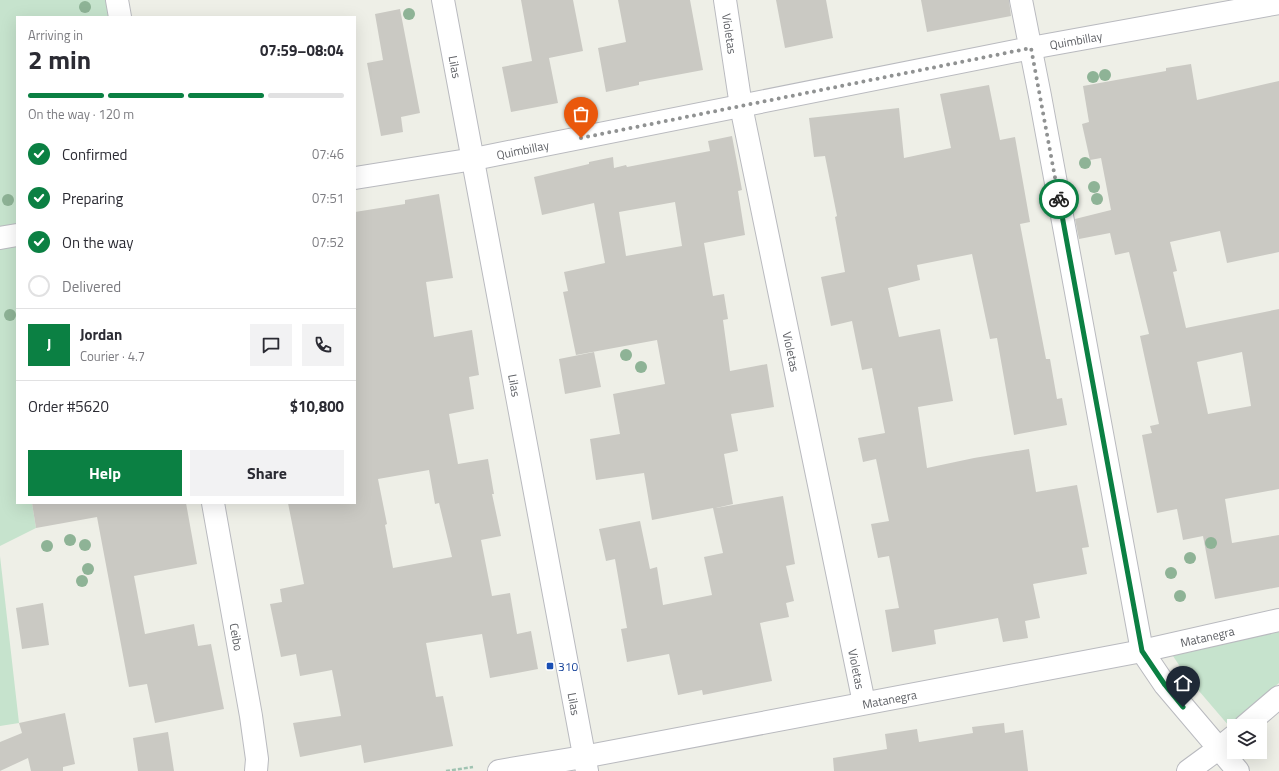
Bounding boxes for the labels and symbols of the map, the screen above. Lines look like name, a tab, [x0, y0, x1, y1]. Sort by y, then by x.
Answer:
street label: Violetas	[718, 12, 743, 56]
street label: Quimbillay	[1048, 26, 1104, 54]
street label: Lilas	[444, 54, 467, 80]
pin	[564, 97, 598, 138]
street label: Quimbillay	[495, 135, 551, 164]
courier	[1039, 179, 1079, 219]
street label: Violetas	[778, 330, 805, 374]
street label: Lilas	[504, 372, 526, 399]
street label: Matanegra	[1178, 621, 1236, 652]
street label: Ceibo	[225, 622, 249, 652]
street label: Violetas	[844, 647, 870, 691]
place label: 310	[558, 657, 578, 676]
marker: 310	[545, 661, 555, 671]
pin	[1166, 666, 1200, 707]
street label: Matanegra	[860, 684, 918, 713]
street label: Lilas	[563, 691, 586, 717]

